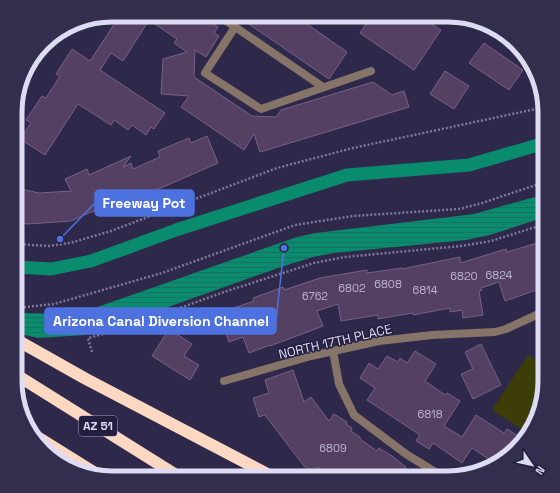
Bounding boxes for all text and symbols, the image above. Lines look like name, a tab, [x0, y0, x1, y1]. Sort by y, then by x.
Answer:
callout: Freeway Pot	[95, 190, 194, 216]
text: Freeway Pot	[103, 194, 185, 212]
house number: 6824	[486, 268, 513, 282]
house number: 6820	[450, 269, 478, 283]
house number: 6808	[374, 277, 402, 291]
house number: 6802	[338, 281, 366, 295]
house number: 6814	[412, 283, 438, 297]
house number: 6762	[302, 289, 328, 303]
callout: Arizona Canal Diversion Channel	[45, 308, 276, 334]
text: Arizona Canal Diversion Channel	[53, 312, 269, 330]
street label: NORTH 17TH PLACE	[277, 320, 393, 363]
house number: 6818	[417, 407, 443, 421]
road number: AZ 51	[79, 416, 117, 436]
house number: 6809	[319, 441, 347, 455]
north arrow	[512, 445, 552, 485]
text: N	[532, 464, 548, 478]

